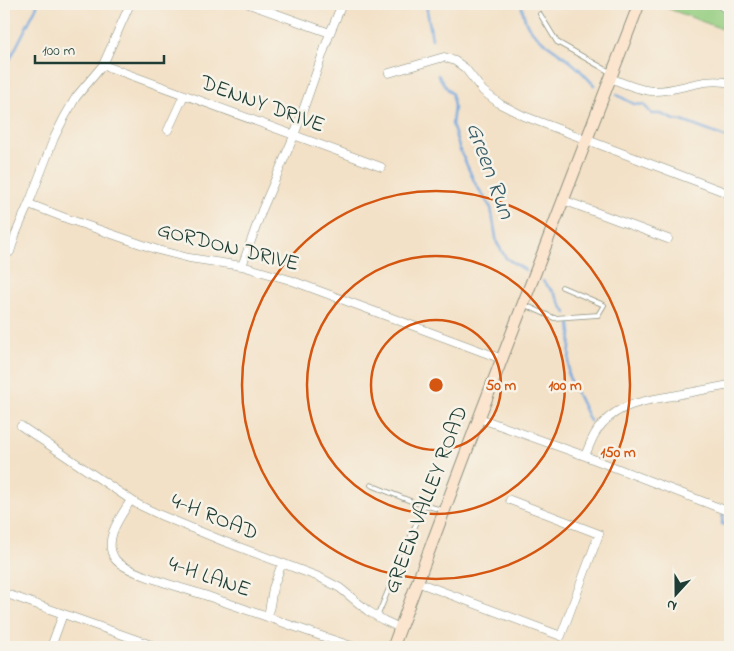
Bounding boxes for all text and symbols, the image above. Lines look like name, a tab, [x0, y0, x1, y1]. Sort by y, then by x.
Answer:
scale bar	[35, 32, 164, 64]
text: 100 m	[42, 40, 75, 62]
street label: DENNY DRIVE	[194, 67, 329, 142]
water label: Green Run	[455, 118, 523, 225]
street label: GORDON DRIVE	[154, 215, 302, 281]
text: 50 m	[486, 375, 517, 397]
text: 100 m	[548, 375, 582, 397]
centre of rings	[427, 376, 445, 394]
street label: GREEN VALLEY ROAD	[376, 402, 478, 598]
text: 150 m	[600, 442, 636, 464]
street label: 4-H ROAD	[165, 486, 263, 550]
street label: 4-H LANE	[163, 549, 255, 607]
north arrow	[652, 568, 702, 618]
text: N	[664, 593, 680, 616]

